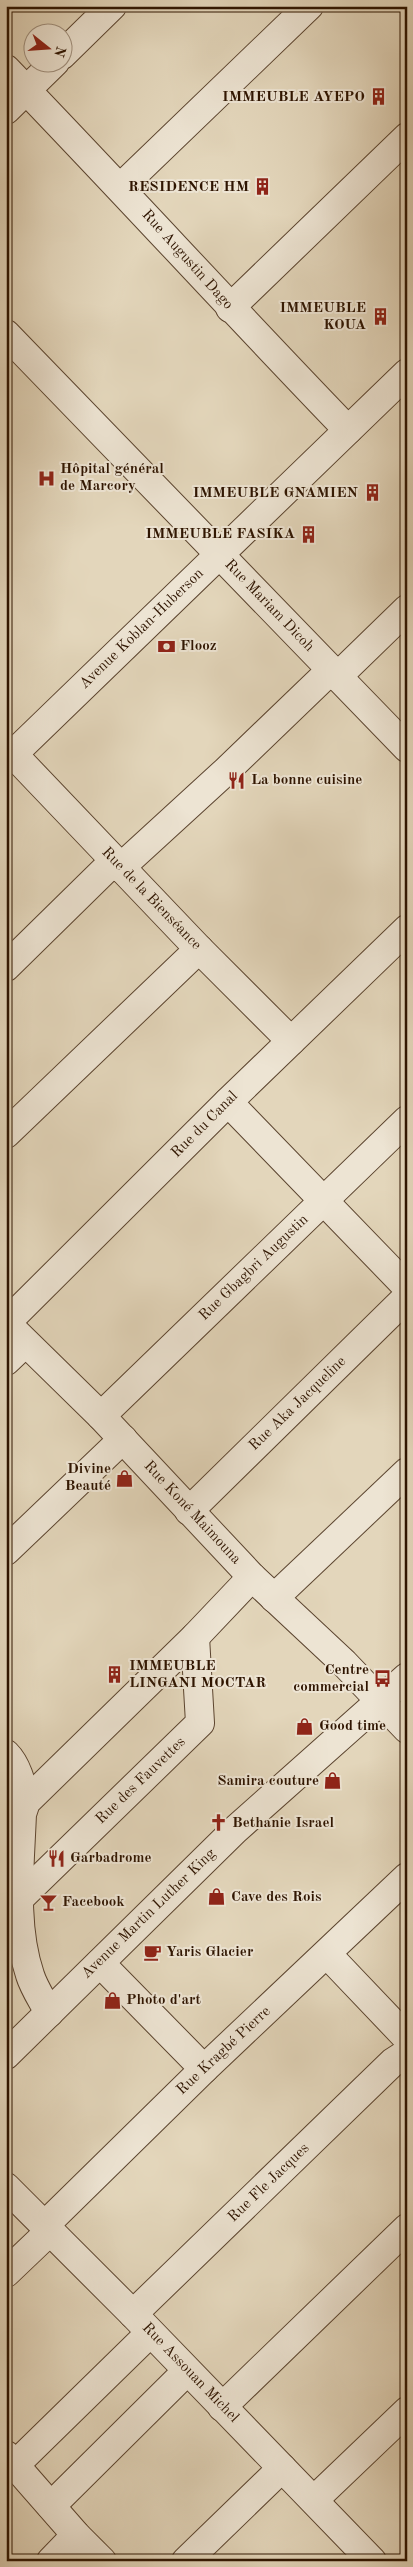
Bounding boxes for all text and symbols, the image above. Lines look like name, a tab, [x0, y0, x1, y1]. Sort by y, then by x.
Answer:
north arrow	[22, 22, 72, 72]
text: N	[51, 44, 68, 59]
building icon: IMMEUBLE AYEPO	[369, 87, 389, 107]
place label: IMMEUBLE AYEPO	[222, 90, 365, 105]
building icon: RESIDENCE HM	[253, 177, 273, 197]
place label: RESIDENCE HM	[128, 180, 249, 195]
street label: Rue Augustin Dago	[139, 207, 235, 313]
place label: IMMEUBLE KOUA	[279, 301, 366, 333]
building icon: IMMEUBLE KOUA	[370, 307, 390, 327]
place label: Hôpital général de Marcory	[60, 462, 164, 494]
hospital icon: Hôpital général de Marcory	[36, 468, 56, 488]
building icon: IMMEUBLE GNAMIEN	[362, 483, 382, 503]
place label: IMMEUBLE GNAMIEN	[193, 486, 359, 501]
building icon: IMMEUBLE FASIKA	[299, 524, 319, 544]
place label: IMMEUBLE FASIKA	[145, 527, 295, 542]
street label: Rue Mariam Dicoh	[221, 557, 317, 655]
street label: Avenue Koblan-Huberson	[77, 566, 207, 692]
bank icon: Flooz	[156, 636, 176, 656]
place label: Flooz	[180, 639, 217, 654]
restaurant icon: La bonne cuisine	[227, 770, 247, 790]
place label: La bonne cuisine	[251, 773, 362, 788]
street label: Rue de la Bienséance	[98, 845, 204, 953]
street label: Rue du Canal	[169, 1089, 241, 1161]
street label: Rue Gbagbri Augustin	[196, 1212, 312, 1324]
street label: Rue Aka Jacqueline	[247, 1354, 349, 1454]
street label: Rue Koné Maimouna	[141, 1459, 244, 1568]
place label: Divine Beauté	[65, 1462, 111, 1494]
shop icon: Divine Beauté	[115, 1468, 135, 1488]
place label: IMMEUBLE LINGANI MOCTAR	[129, 1659, 266, 1691]
place label: Centre commercial	[293, 1663, 369, 1695]
building icon: IMMEUBLE LINGANI MOCTAR	[105, 1665, 125, 1685]
bus stop icon: Centre commercial	[373, 1669, 393, 1689]
shop icon: Good time	[295, 1716, 315, 1736]
place label: Good time	[319, 1719, 386, 1734]
street label: Rue des Fauvettes	[93, 1735, 189, 1827]
shop icon: Samira couture	[323, 1771, 343, 1791]
place label: Samira couture	[217, 1774, 319, 1789]
church icon: Bethanie Israel	[208, 1813, 228, 1833]
place label: Bethanie Israel	[232, 1816, 335, 1831]
street label: Avenue Martin Luther King	[79, 1846, 219, 1982]
restaurant icon: Garbadrome	[46, 1848, 66, 1868]
place label: Garbadrome	[70, 1851, 152, 1866]
shop icon: Cave des Rois	[207, 1887, 227, 1907]
place label: Cave des Rois	[231, 1890, 321, 1905]
bar icon: Facebook	[38, 1892, 58, 1912]
place label: Facebook	[62, 1895, 125, 1910]
cafe icon: Yaris Glacier	[142, 1942, 162, 1962]
place label: Yaris Glacier	[166, 1945, 254, 1960]
shop icon: Photo d'art	[102, 1990, 122, 2010]
place label: Photo d'art	[126, 1993, 202, 2008]
street label: Rue Kragbé Pierre	[174, 2004, 274, 2098]
street label: Rue Fle Jacques	[226, 2141, 312, 2225]
street label: Rue Assouan Michel	[139, 2320, 241, 2426]

